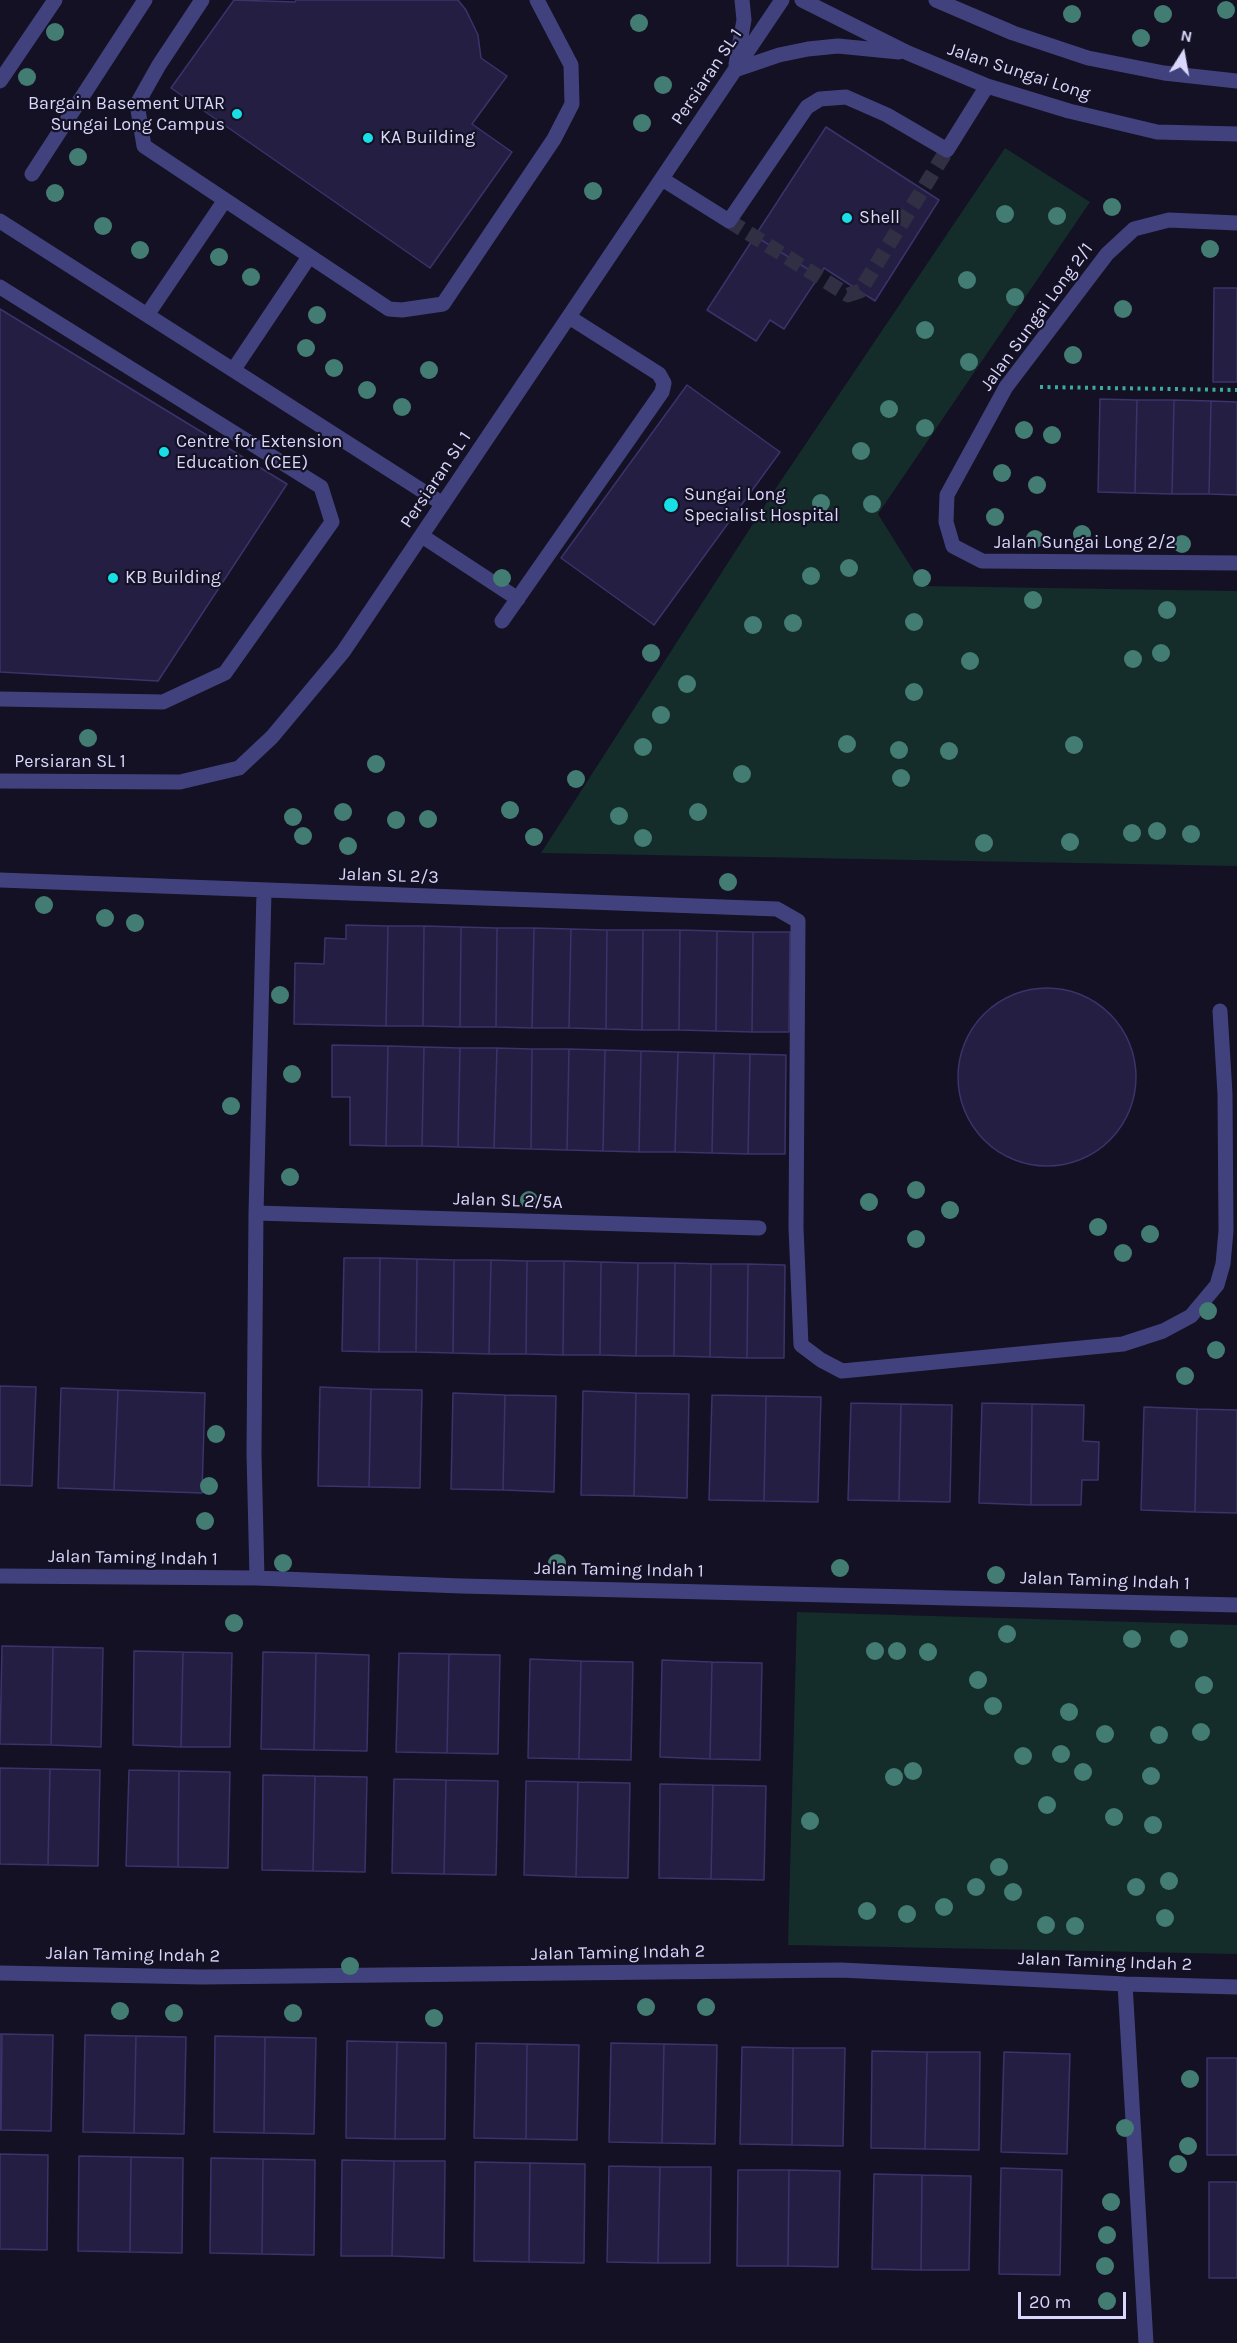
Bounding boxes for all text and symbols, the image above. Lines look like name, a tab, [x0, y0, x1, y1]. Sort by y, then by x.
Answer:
north arrow	[1153, 24, 1213, 84]
street label: Persiaran SL 1	[667, 25, 747, 129]
text: N	[1179, 25, 1194, 46]
street label: Jalan Sungai Long	[945, 39, 1093, 105]
place label: Bargain Basement UTAR Sungai Long Campus	[28, 93, 225, 136]
marker: Bargain Basement UTAR Sungai Long Campus	[230, 107, 244, 121]
place label: KA Building	[380, 127, 475, 149]
marker: KA Building	[361, 131, 375, 145]
place label: Shell	[859, 207, 900, 229]
marker: Shell	[840, 211, 854, 225]
street label: Jalan Sungai Long 2/1	[976, 239, 1098, 395]
street label: Persiaran SL 1	[396, 428, 476, 532]
place label: Centre for Extension Education (CEE)	[176, 431, 342, 474]
marker: Centre for Extension Education (CEE)	[157, 445, 171, 459]
place label: Sungai Long Specialist Hospital	[684, 484, 839, 526]
marker: Sungai Long Specialist Hospital	[662, 496, 680, 514]
street label: Jalan Sungai Long 2/2	[994, 532, 1176, 554]
place label: KB Building	[125, 567, 221, 589]
marker: KB Building	[106, 571, 120, 585]
street label: Persiaran SL 1	[14, 751, 126, 773]
street label: Jalan SL 2/3	[339, 863, 439, 889]
street label: Jalan SL 2/5A	[453, 1188, 563, 1214]
street label: Jalan Taming Indah 1	[48, 1546, 218, 1570]
street label: Jalan Taming Indah 1	[534, 1558, 704, 1582]
street label: Jalan Taming Indah 1	[1020, 1567, 1190, 1595]
street label: Jalan Taming Indah 2	[531, 1941, 705, 1965]
street label: Jalan Taming Indah 2	[46, 1943, 220, 1967]
street label: Jalan Taming Indah 2	[1018, 1948, 1192, 1976]
scale bar	[1021, 2280, 1129, 2318]
text: 20 m	[1029, 2291, 1071, 2313]

